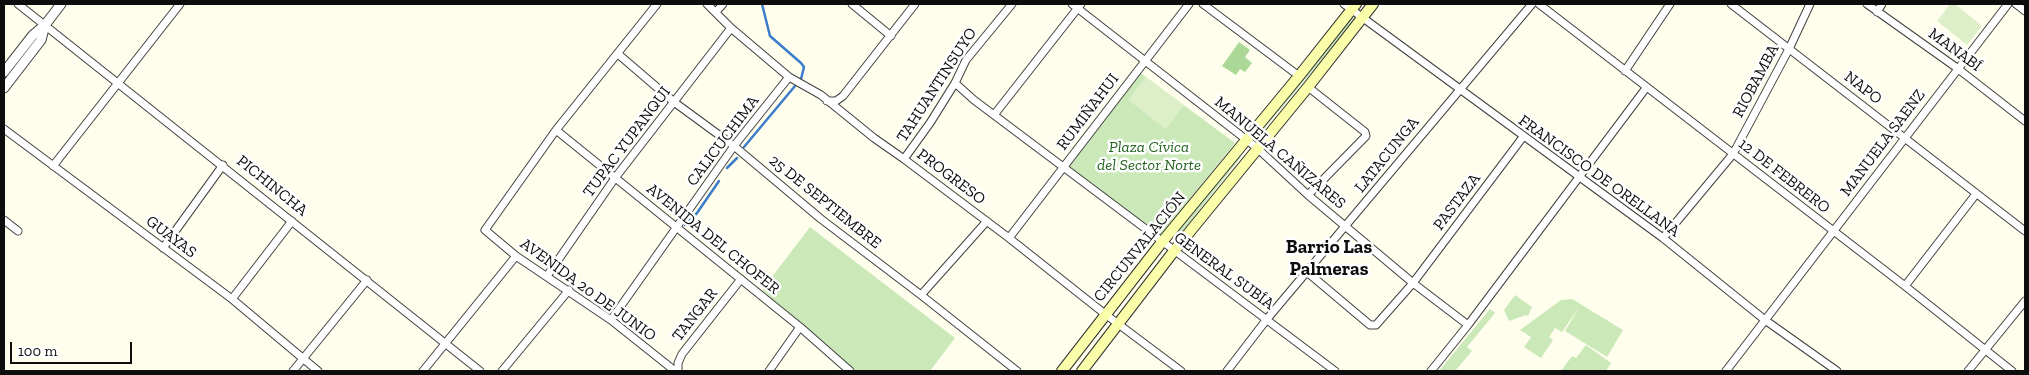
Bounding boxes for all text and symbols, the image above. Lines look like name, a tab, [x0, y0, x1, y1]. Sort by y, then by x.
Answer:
street label: TAHUANTINSUYO	[893, 24, 981, 146]
street label: MANABÍ	[1925, 24, 1985, 76]
street label: RIOBAMBA	[1729, 41, 1783, 121]
street label: NAPO	[1840, 67, 1886, 109]
street label: RUMIÑAHUI	[1053, 70, 1123, 154]
street label: TUPAC YUPANQUI	[579, 83, 675, 201]
street label: MANUELA SAENZ	[1837, 86, 1929, 200]
street label: CALICUCHIMA	[683, 92, 763, 190]
street label: MANUELA CAÑIZARES	[1211, 93, 1349, 213]
street label: FRANCISCO DE ORELLANA	[1514, 111, 1684, 241]
street label: LATACUNGA	[1351, 113, 1423, 197]
street label: 12 DE FEBRERO	[1734, 134, 1834, 218]
park label: Plaza Cívica del Sector Norte	[1097, 137, 1201, 175]
street label: PROGRESO	[913, 145, 989, 209]
street label: PICHINCHA	[233, 151, 311, 221]
street label: 25 DE SEPTIEMBRE	[765, 151, 885, 253]
street label: PASTAZA	[1429, 170, 1485, 234]
street label: AVENIDA DEL CHOFER	[643, 179, 783, 299]
street label: CIRCUNVALACIÓN	[1090, 188, 1190, 306]
street label: GUAYAS	[142, 212, 200, 262]
street label: GENERAL SUBÍA	[1170, 228, 1278, 314]
street label: AVENIDA 20 DE JUNIO	[516, 234, 660, 346]
district label: Barrio Las Palmeras	[1286, 237, 1372, 281]
street label: TANGAR	[668, 285, 722, 345]
scale bar	[12, 332, 135, 364]
text: 100 m	[18, 342, 57, 360]

